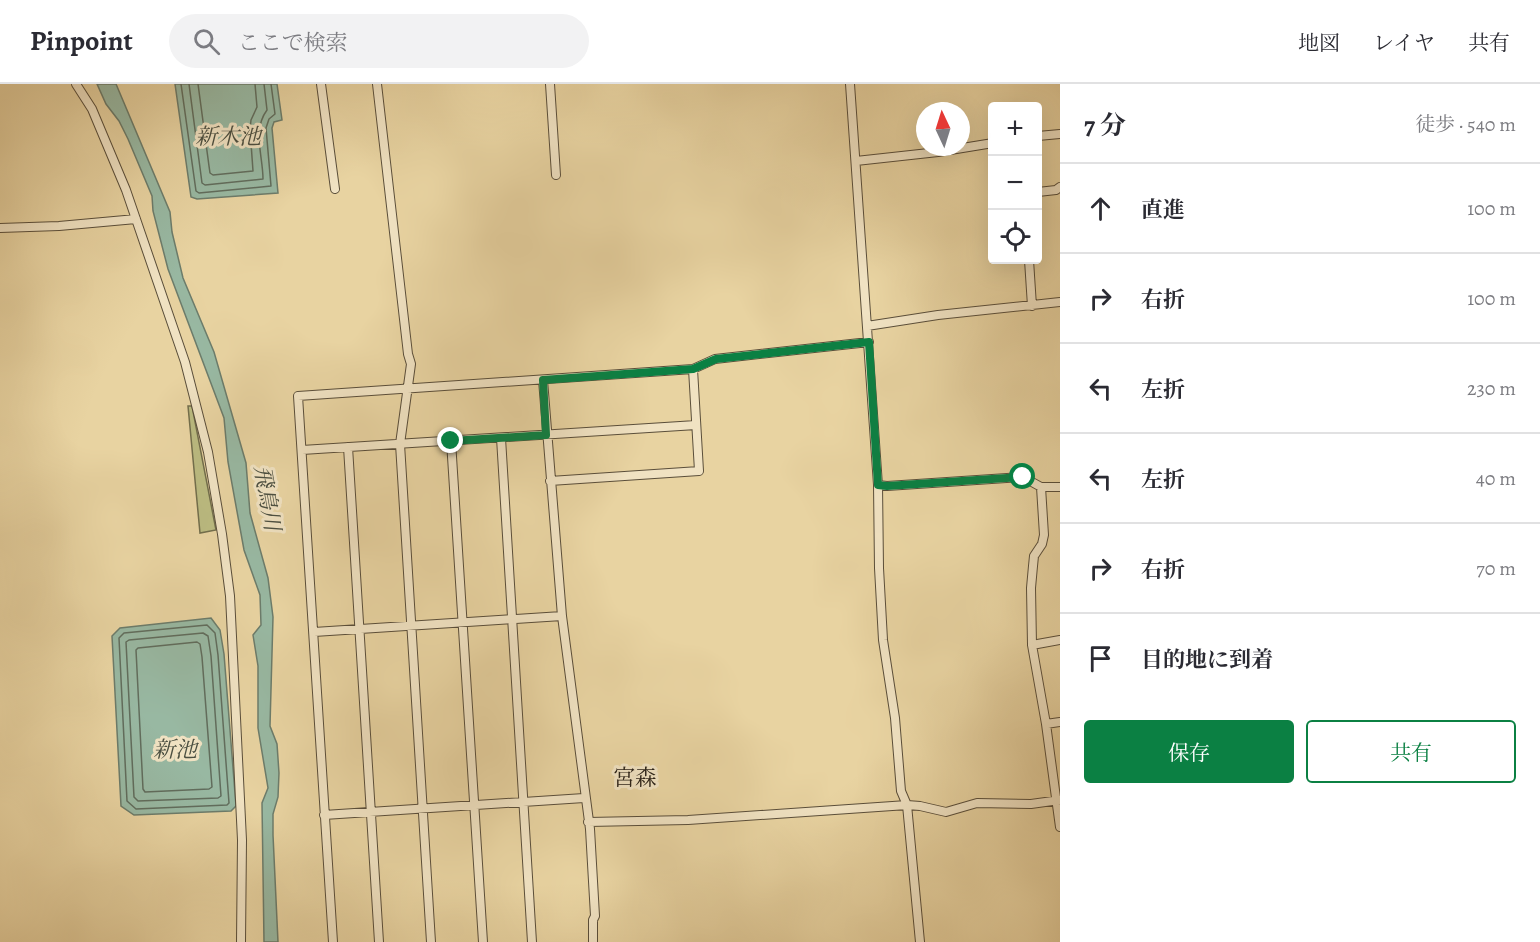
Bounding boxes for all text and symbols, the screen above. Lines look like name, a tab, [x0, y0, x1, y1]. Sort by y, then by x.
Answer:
search box	[169, 14, 589, 68]
text: Pinpoint	[30, 22, 133, 60]
icon: search	[190, 25, 223, 58]
text: ここで検索	[238, 28, 348, 58]
text: 地図	[1298, 29, 1340, 57]
text: レイヤ	[1373, 29, 1435, 57]
text: 共有	[1468, 29, 1510, 57]
north arrow	[916, 102, 970, 156]
map controls	[988, 102, 1042, 264]
button: +	[988, 102, 1042, 156]
text: 7 分	[1084, 108, 1126, 143]
text: 徒歩 · 540 m	[1415, 111, 1516, 138]
water label: 新木池	[195, 122, 264, 152]
button: −	[988, 156, 1042, 210]
icon: ahead	[1084, 192, 1117, 225]
text: 直進	[1141, 195, 1185, 225]
text: 100 m	[1467, 195, 1516, 222]
button: locate	[988, 210, 1042, 264]
icon: right	[1084, 282, 1117, 315]
text: 右折	[1141, 285, 1185, 315]
text: 100 m	[1467, 285, 1516, 312]
icon: left	[1084, 372, 1117, 405]
text: 左折	[1141, 375, 1185, 405]
text: 230 m	[1467, 375, 1516, 402]
route end	[437, 427, 463, 453]
icon: left	[1084, 462, 1117, 495]
water label: 飛鳥川	[246, 463, 288, 535]
route start	[1009, 463, 1035, 489]
text: 左折	[1141, 465, 1185, 495]
text: 40 m	[1476, 465, 1516, 492]
icon: right	[1084, 552, 1117, 585]
text: 右折	[1141, 555, 1185, 585]
text: 70 m	[1476, 555, 1516, 582]
icon: arrive	[1084, 642, 1117, 675]
text: 目的地に到着	[1141, 645, 1273, 675]
button: 保存	[1084, 720, 1294, 783]
button: 共有	[1306, 720, 1516, 783]
water label: 新池	[153, 735, 200, 765]
district label: 宮森	[613, 763, 657, 793]

